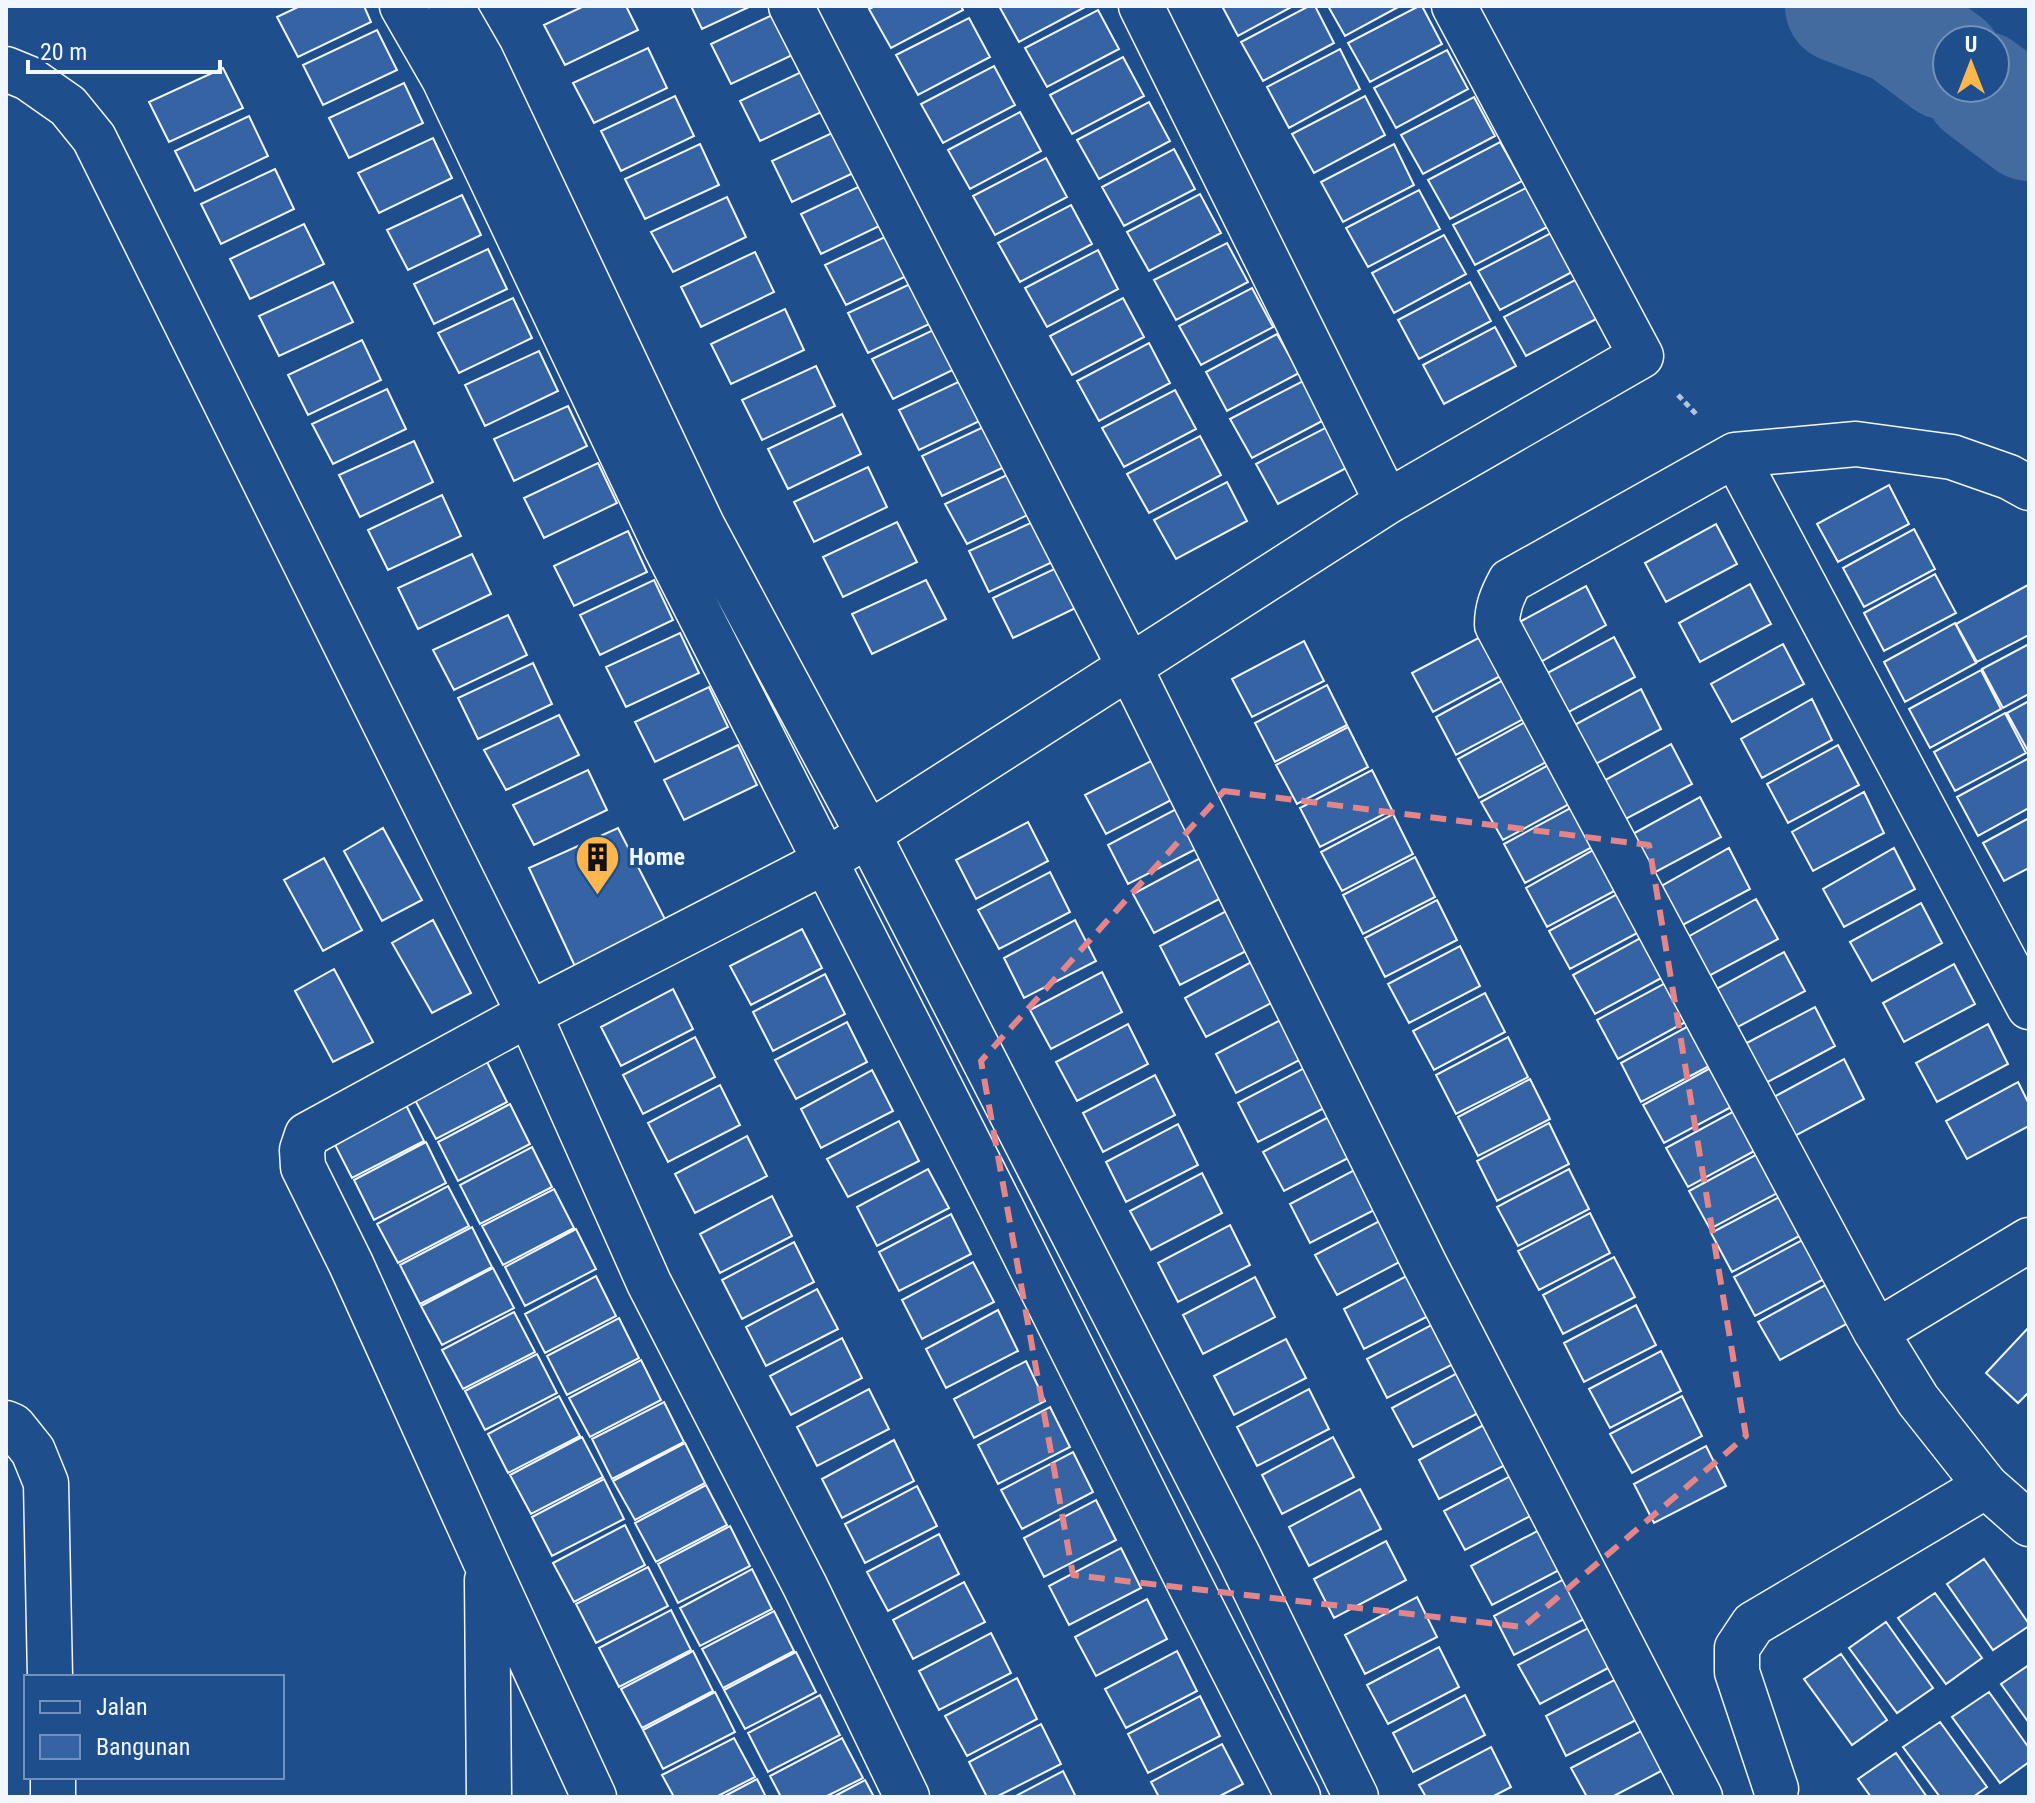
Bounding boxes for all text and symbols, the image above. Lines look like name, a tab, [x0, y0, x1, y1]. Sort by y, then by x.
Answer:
scale bar	[28, 24, 220, 74]
north arrow	[1931, 24, 2011, 104]
text: U	[1965, 32, 1977, 57]
text: 20 m	[40, 38, 87, 66]
building icon: Home	[574, 833, 622, 896]
place label: Home	[629, 843, 685, 871]
legend	[24, 1675, 284, 1779]
text: Jalan	[96, 1693, 148, 1721]
text: Bangunan	[96, 1733, 190, 1761]

